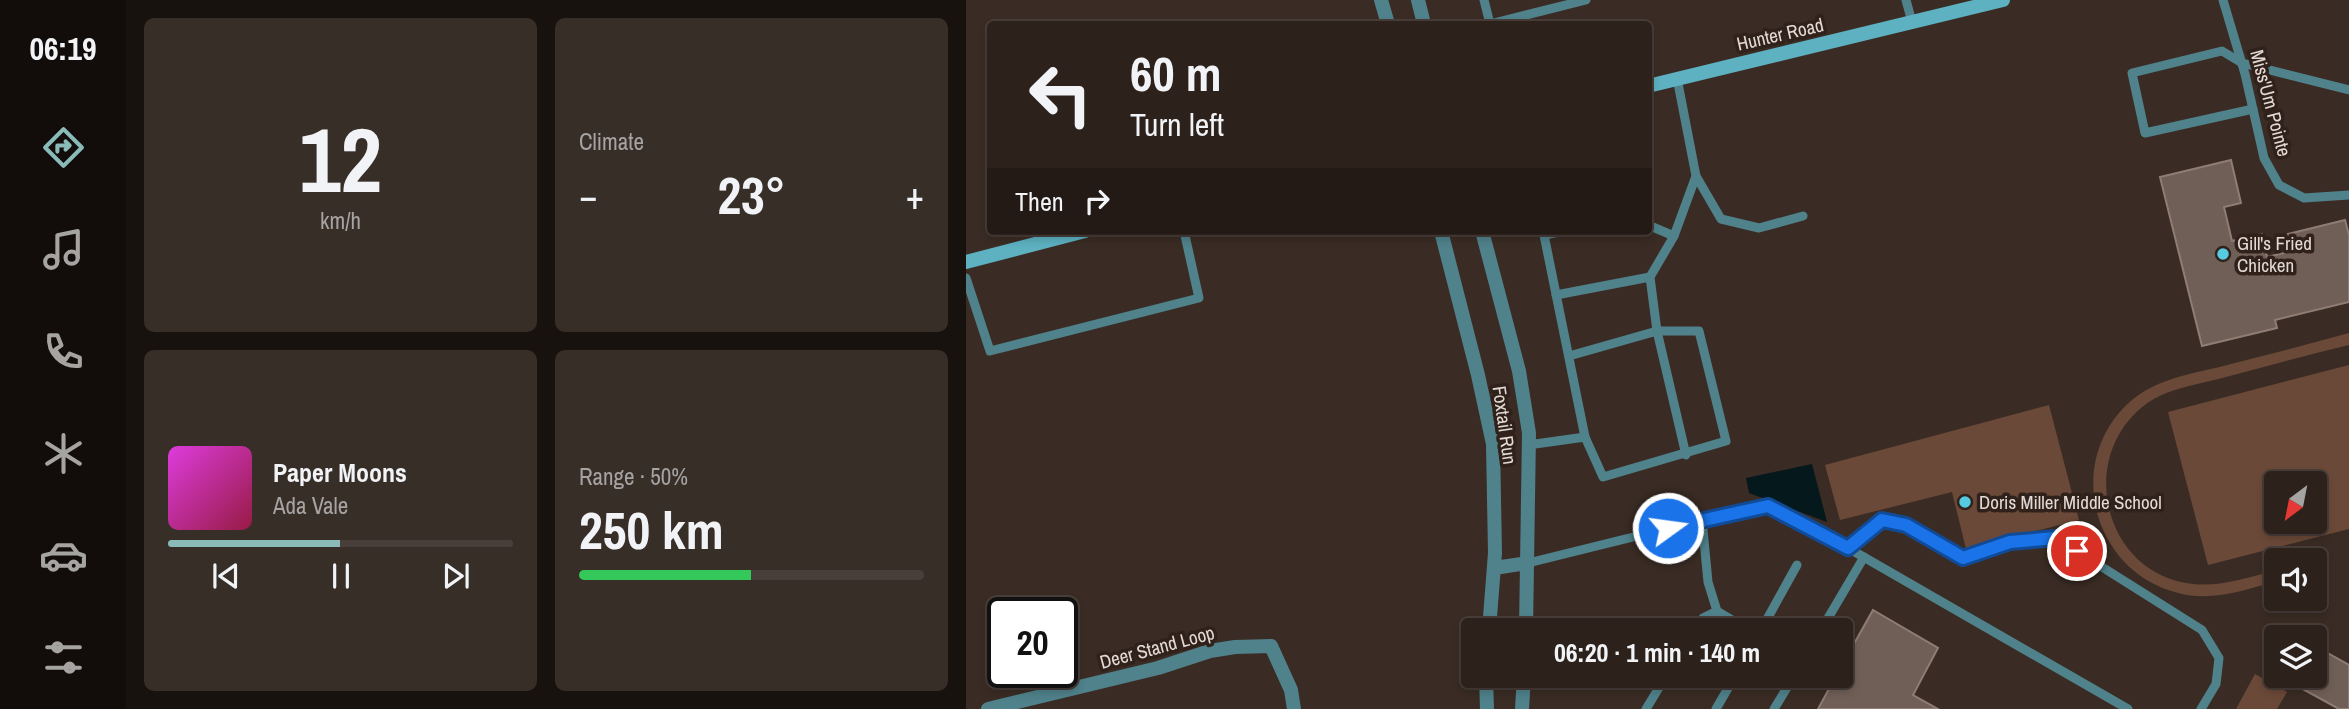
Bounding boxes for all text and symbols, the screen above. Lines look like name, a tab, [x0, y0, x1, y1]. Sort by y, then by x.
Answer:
street label: Hunter Road	[1734, 11, 1826, 57]
text: 06:19	[29, 27, 97, 70]
text: 60 m	[1130, 40, 1222, 106]
street label: Miss'Um Pointe	[2244, 47, 2298, 159]
icon: left	[1015, 49, 1106, 140]
text: 12	[299, 98, 382, 220]
text: Turn left	[1130, 103, 1224, 146]
icon: directions	[39, 123, 88, 172]
text: Climate	[579, 126, 644, 157]
text: 23°	[717, 160, 786, 230]
text: −	[579, 170, 597, 221]
text: +	[906, 170, 924, 221]
icon: right	[1078, 182, 1116, 220]
text: Then	[1015, 184, 1064, 219]
text: km/h	[320, 205, 361, 236]
icon: music	[39, 225, 88, 274]
place label: Gill's Fried Chicken	[2237, 230, 2312, 278]
marker: Gill's Fried Chicken	[2215, 246, 2231, 262]
icon: phone	[39, 327, 88, 376]
street label: Foxtail Run	[1487, 384, 1523, 466]
icon: climate	[39, 429, 88, 478]
text: Paper Moons	[273, 455, 407, 490]
text: Range · 50%	[579, 461, 688, 492]
north arrow	[2264, 471, 2328, 534]
map controls	[2264, 471, 2327, 688]
place label: Doris Miller Middle School	[1979, 489, 2162, 515]
text: Ada Vale	[273, 490, 348, 521]
position arrow	[1631, 491, 1705, 565]
marker: Doris Miller Middle School	[1957, 494, 1973, 510]
text: 250 km	[579, 495, 724, 565]
pin	[2047, 521, 2107, 581]
icon: car	[39, 531, 88, 580]
icon: arrive	[2058, 532, 2096, 570]
button: sound	[2264, 548, 2327, 611]
icon: previous	[207, 557, 245, 595]
icon: pause	[322, 557, 360, 595]
icon: next	[437, 557, 475, 595]
speed limit sign: 20	[987, 597, 1078, 688]
street label: Deer Stand Loop	[1097, 619, 1217, 675]
button: layers	[2264, 625, 2327, 688]
icon: filters	[39, 633, 88, 682]
text: 06:20 · 1 min · 140 m	[1554, 635, 1760, 670]

